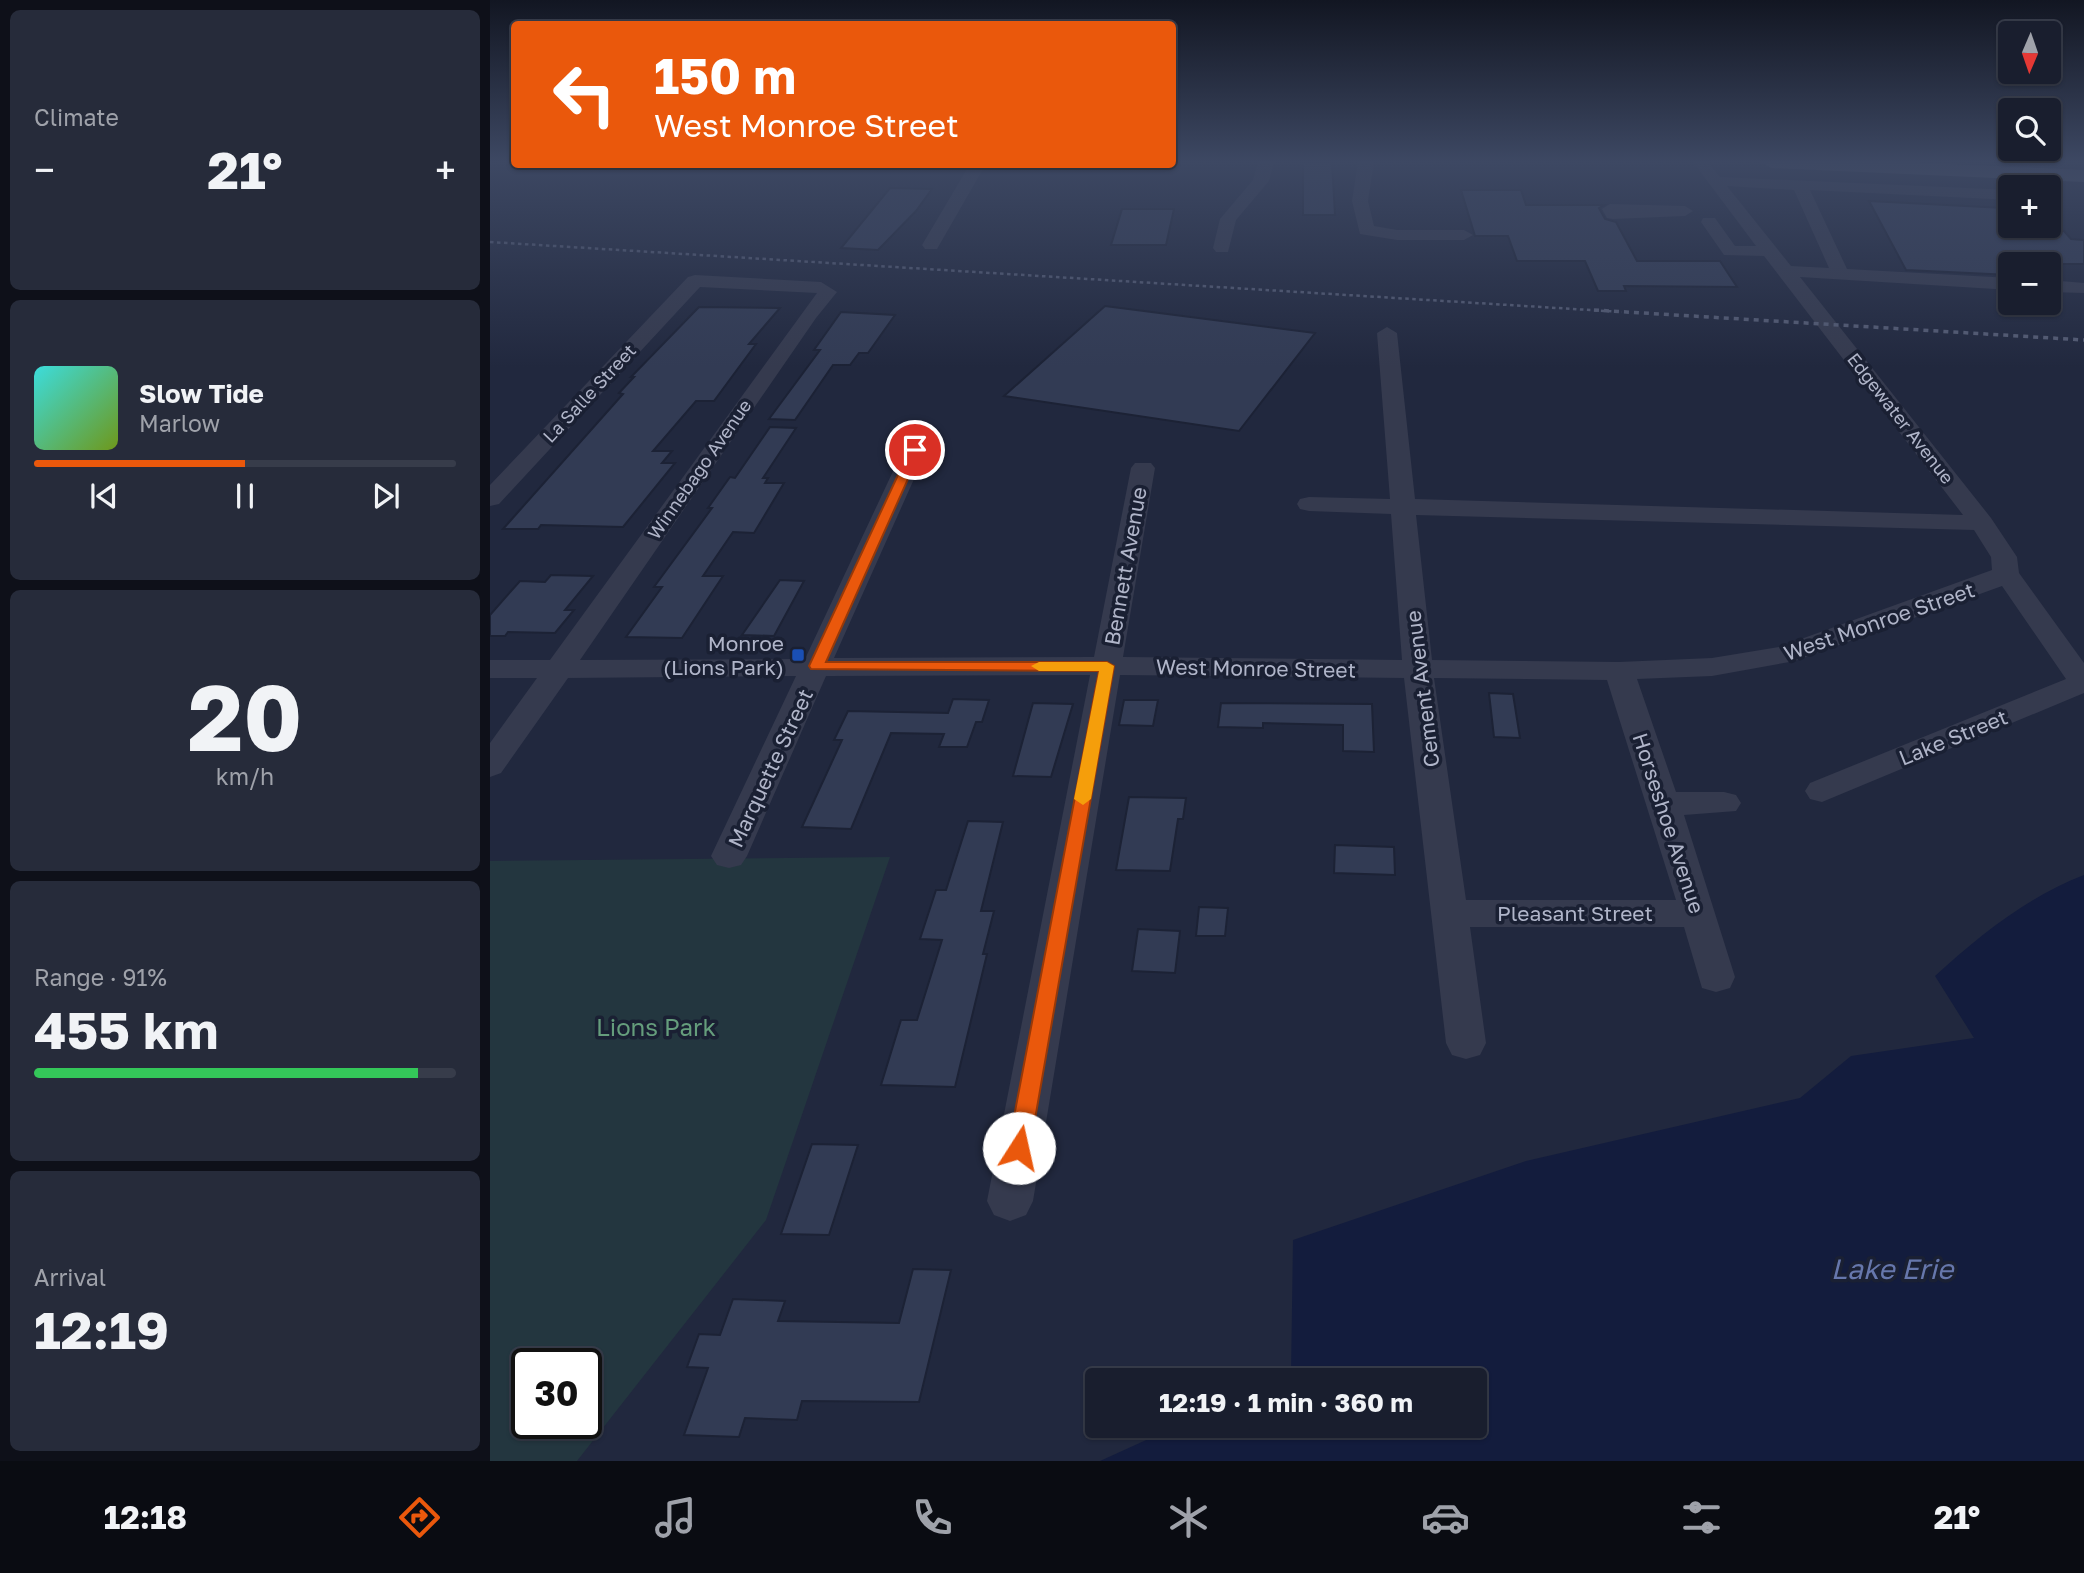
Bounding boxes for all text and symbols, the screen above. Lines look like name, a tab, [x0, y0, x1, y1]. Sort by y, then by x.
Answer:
north arrow	[1998, 21, 2062, 84]
map controls	[1998, 21, 2061, 315]
text: 150 m	[654, 46, 796, 105]
icon: left	[539, 49, 630, 140]
button: search	[1998, 98, 2061, 161]
text: Climate	[34, 103, 119, 131]
text: West Monroe Street	[654, 106, 959, 144]
text: 21°	[207, 138, 283, 200]
text: −	[34, 147, 55, 192]
text: +	[435, 147, 456, 192]
button: +	[1998, 175, 2061, 238]
button: −	[1998, 252, 2061, 315]
street label: La Salle Street	[538, 339, 640, 447]
street label: Edgewater Avenue	[1843, 348, 1959, 488]
text: Slow Tide	[139, 378, 264, 409]
street label: Winnebago Avenue	[642, 395, 756, 543]
text: Marlow	[139, 409, 220, 437]
pin	[885, 420, 945, 480]
icon: arrive	[896, 431, 934, 469]
icon: previous	[85, 477, 123, 515]
icon: pause	[226, 477, 264, 515]
icon: next	[367, 477, 405, 515]
street label: Bennett Avenue	[1098, 485, 1152, 647]
street label: West Monroe Street	[1780, 576, 1978, 666]
street label: Cement Avenue	[1399, 609, 1445, 769]
place label: Monroe (Lions Park)	[663, 630, 784, 680]
marker: Monroe (Lions Park)	[790, 647, 806, 663]
street label: West Monroe Street	[1156, 653, 1356, 683]
text: 20	[188, 662, 302, 771]
street label: Marquette Street	[722, 685, 818, 851]
street label: Lake Street	[1895, 703, 2011, 771]
street label: Horseshoe Avenue	[1628, 729, 1710, 917]
text: km/h	[216, 762, 274, 790]
street label: Pleasant Street	[1497, 900, 1653, 926]
text: Range · 91%	[34, 963, 167, 991]
text: 455 km	[34, 998, 219, 1060]
park label: Lions Park	[596, 1012, 716, 1041]
position arrow	[982, 1111, 1056, 1185]
water label: Lake Erie	[1831, 1252, 1955, 1285]
text: Arrival	[34, 1263, 106, 1291]
text: 12:19	[34, 1298, 169, 1360]
speed limit sign: 30	[511, 1348, 602, 1439]
text: 12:19 · 1 min · 360 m	[1159, 1387, 1413, 1418]
icon: directions	[395, 1493, 444, 1542]
icon: music	[651, 1493, 700, 1542]
icon: phone	[908, 1493, 957, 1542]
icon: climate	[1164, 1493, 1213, 1542]
icon: car	[1421, 1493, 1470, 1542]
icon: filters	[1677, 1493, 1726, 1542]
text: 12:18	[104, 1498, 187, 1536]
text: 21°	[1934, 1498, 1980, 1536]

